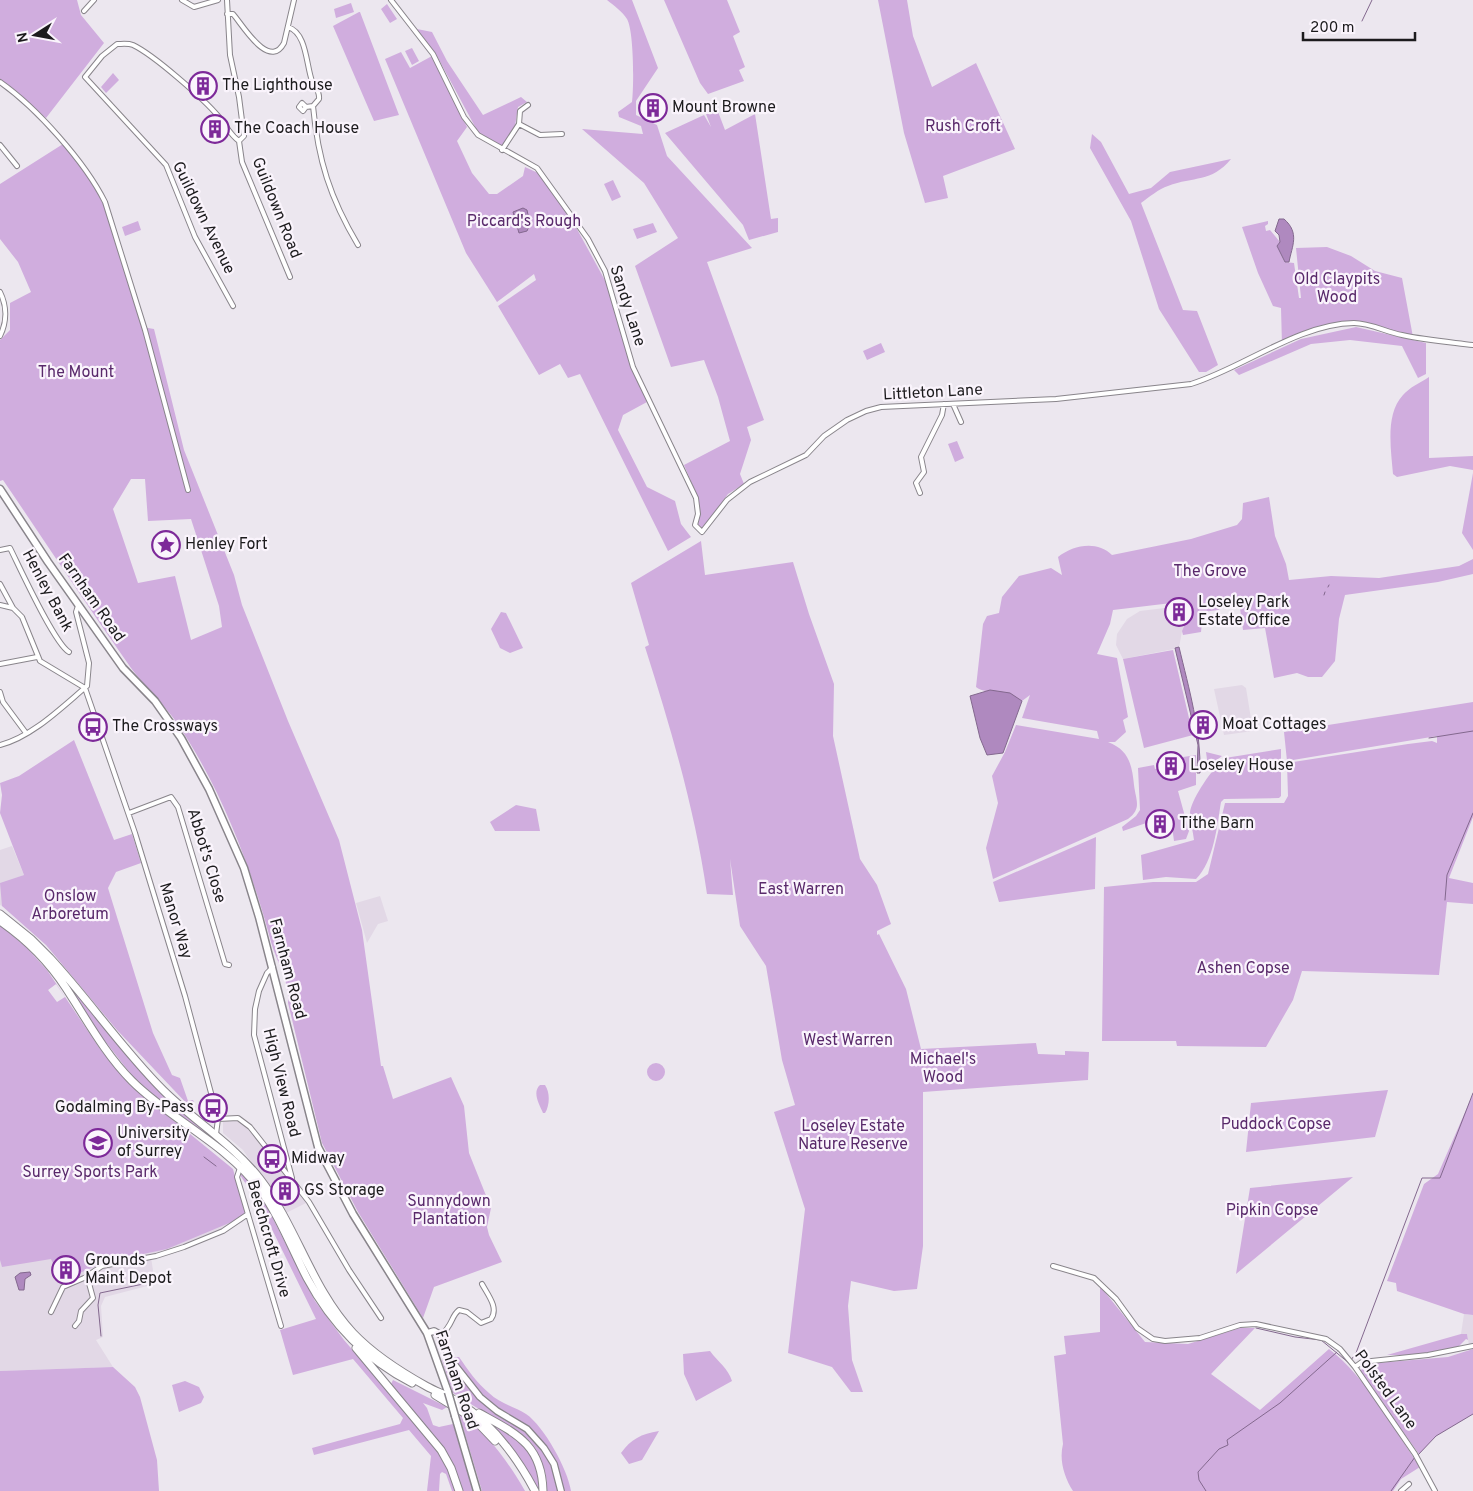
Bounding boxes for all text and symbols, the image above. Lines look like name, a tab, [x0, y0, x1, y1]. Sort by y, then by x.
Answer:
north arrow	[10, 10, 60, 60]
scale bar	[1303, 10, 1416, 42]
text: 200 m	[1310, 19, 1355, 38]
text: N	[14, 31, 33, 44]
building icon: The Lighthouse	[188, 71, 218, 101]
place label: The Lighthouse	[222, 76, 333, 96]
building icon: Mount Browne	[638, 93, 668, 123]
place label: Mount Browne	[672, 98, 776, 118]
building icon: The Coach House	[200, 114, 230, 144]
park label: Rush Croft	[925, 117, 1001, 137]
place label: The Coach House	[234, 119, 359, 139]
street label: Guildown Road	[247, 155, 305, 261]
street label: Guildown Avenue	[167, 158, 239, 278]
park label: Piccard's Rough	[467, 212, 581, 232]
street label: Sandy Lane	[604, 263, 650, 349]
park label: Old Claypits Wood	[1294, 270, 1380, 308]
park label: The Mount	[38, 363, 114, 383]
street label: Littleton Lane	[882, 380, 984, 406]
place icon: Henley Fort	[151, 530, 181, 560]
place label: Henley Fort	[185, 535, 268, 555]
street label: Henley Bank	[17, 546, 77, 636]
street label: Farnham Road	[53, 550, 129, 646]
park label: The Grove	[1173, 562, 1247, 582]
place label: Loseley Park Estate Office	[1198, 593, 1290, 631]
building icon: Loseley Park Estate Office	[1164, 597, 1194, 627]
building icon: Moat Cottages	[1188, 710, 1218, 740]
bus stop icon: The Crossways	[78, 712, 108, 742]
place label: Moat Cottages	[1222, 715, 1326, 735]
place label: The Crossways	[112, 717, 218, 737]
building icon: Loseley House	[1156, 751, 1186, 781]
place label: Loseley House	[1190, 756, 1294, 776]
street label: Abbot's Close	[182, 806, 230, 906]
building icon: Tithe Barn	[1145, 809, 1175, 839]
place label: Tithe Barn	[1179, 814, 1254, 834]
street label: Manor Way	[154, 880, 196, 962]
park label: East Warren	[758, 880, 844, 900]
park label: Onslow Arboretum	[31, 887, 109, 925]
street label: Farnham Road	[264, 916, 310, 1022]
park label: Ashen Copse	[1196, 959, 1290, 979]
street label: High View Road	[258, 1026, 304, 1140]
park label: West Warren	[803, 1031, 893, 1051]
park label: Michael's Wood	[910, 1050, 976, 1088]
bus stop icon: Godalming By-Pass	[198, 1093, 228, 1123]
place label: Godalming By-Pass	[55, 1098, 194, 1118]
park label: Puddock Copse	[1221, 1115, 1331, 1135]
park label: Loseley Estate Nature Reserve	[798, 1117, 908, 1155]
place label: University of Surrey	[117, 1124, 190, 1162]
school or university icon: University of Surrey	[83, 1128, 113, 1158]
bus stop icon: Midway	[257, 1144, 287, 1174]
place label: Midway	[291, 1149, 345, 1169]
park label: Surrey Sports Park	[22, 1163, 158, 1183]
building icon: GS Storage	[270, 1176, 300, 1206]
street label: Beechcroft Drive	[242, 1178, 294, 1300]
place label: GS Storage	[304, 1181, 384, 1201]
park label: Sunnydown Plantation	[407, 1192, 491, 1230]
park label: Pipkin Copse	[1226, 1201, 1318, 1221]
place label: Grounds Maint Depot	[85, 1251, 172, 1289]
building icon: Grounds Maint Depot	[51, 1255, 81, 1285]
street label: Farnham Road	[430, 1328, 482, 1432]
street label: Polsted Lane	[1349, 1346, 1421, 1434]

